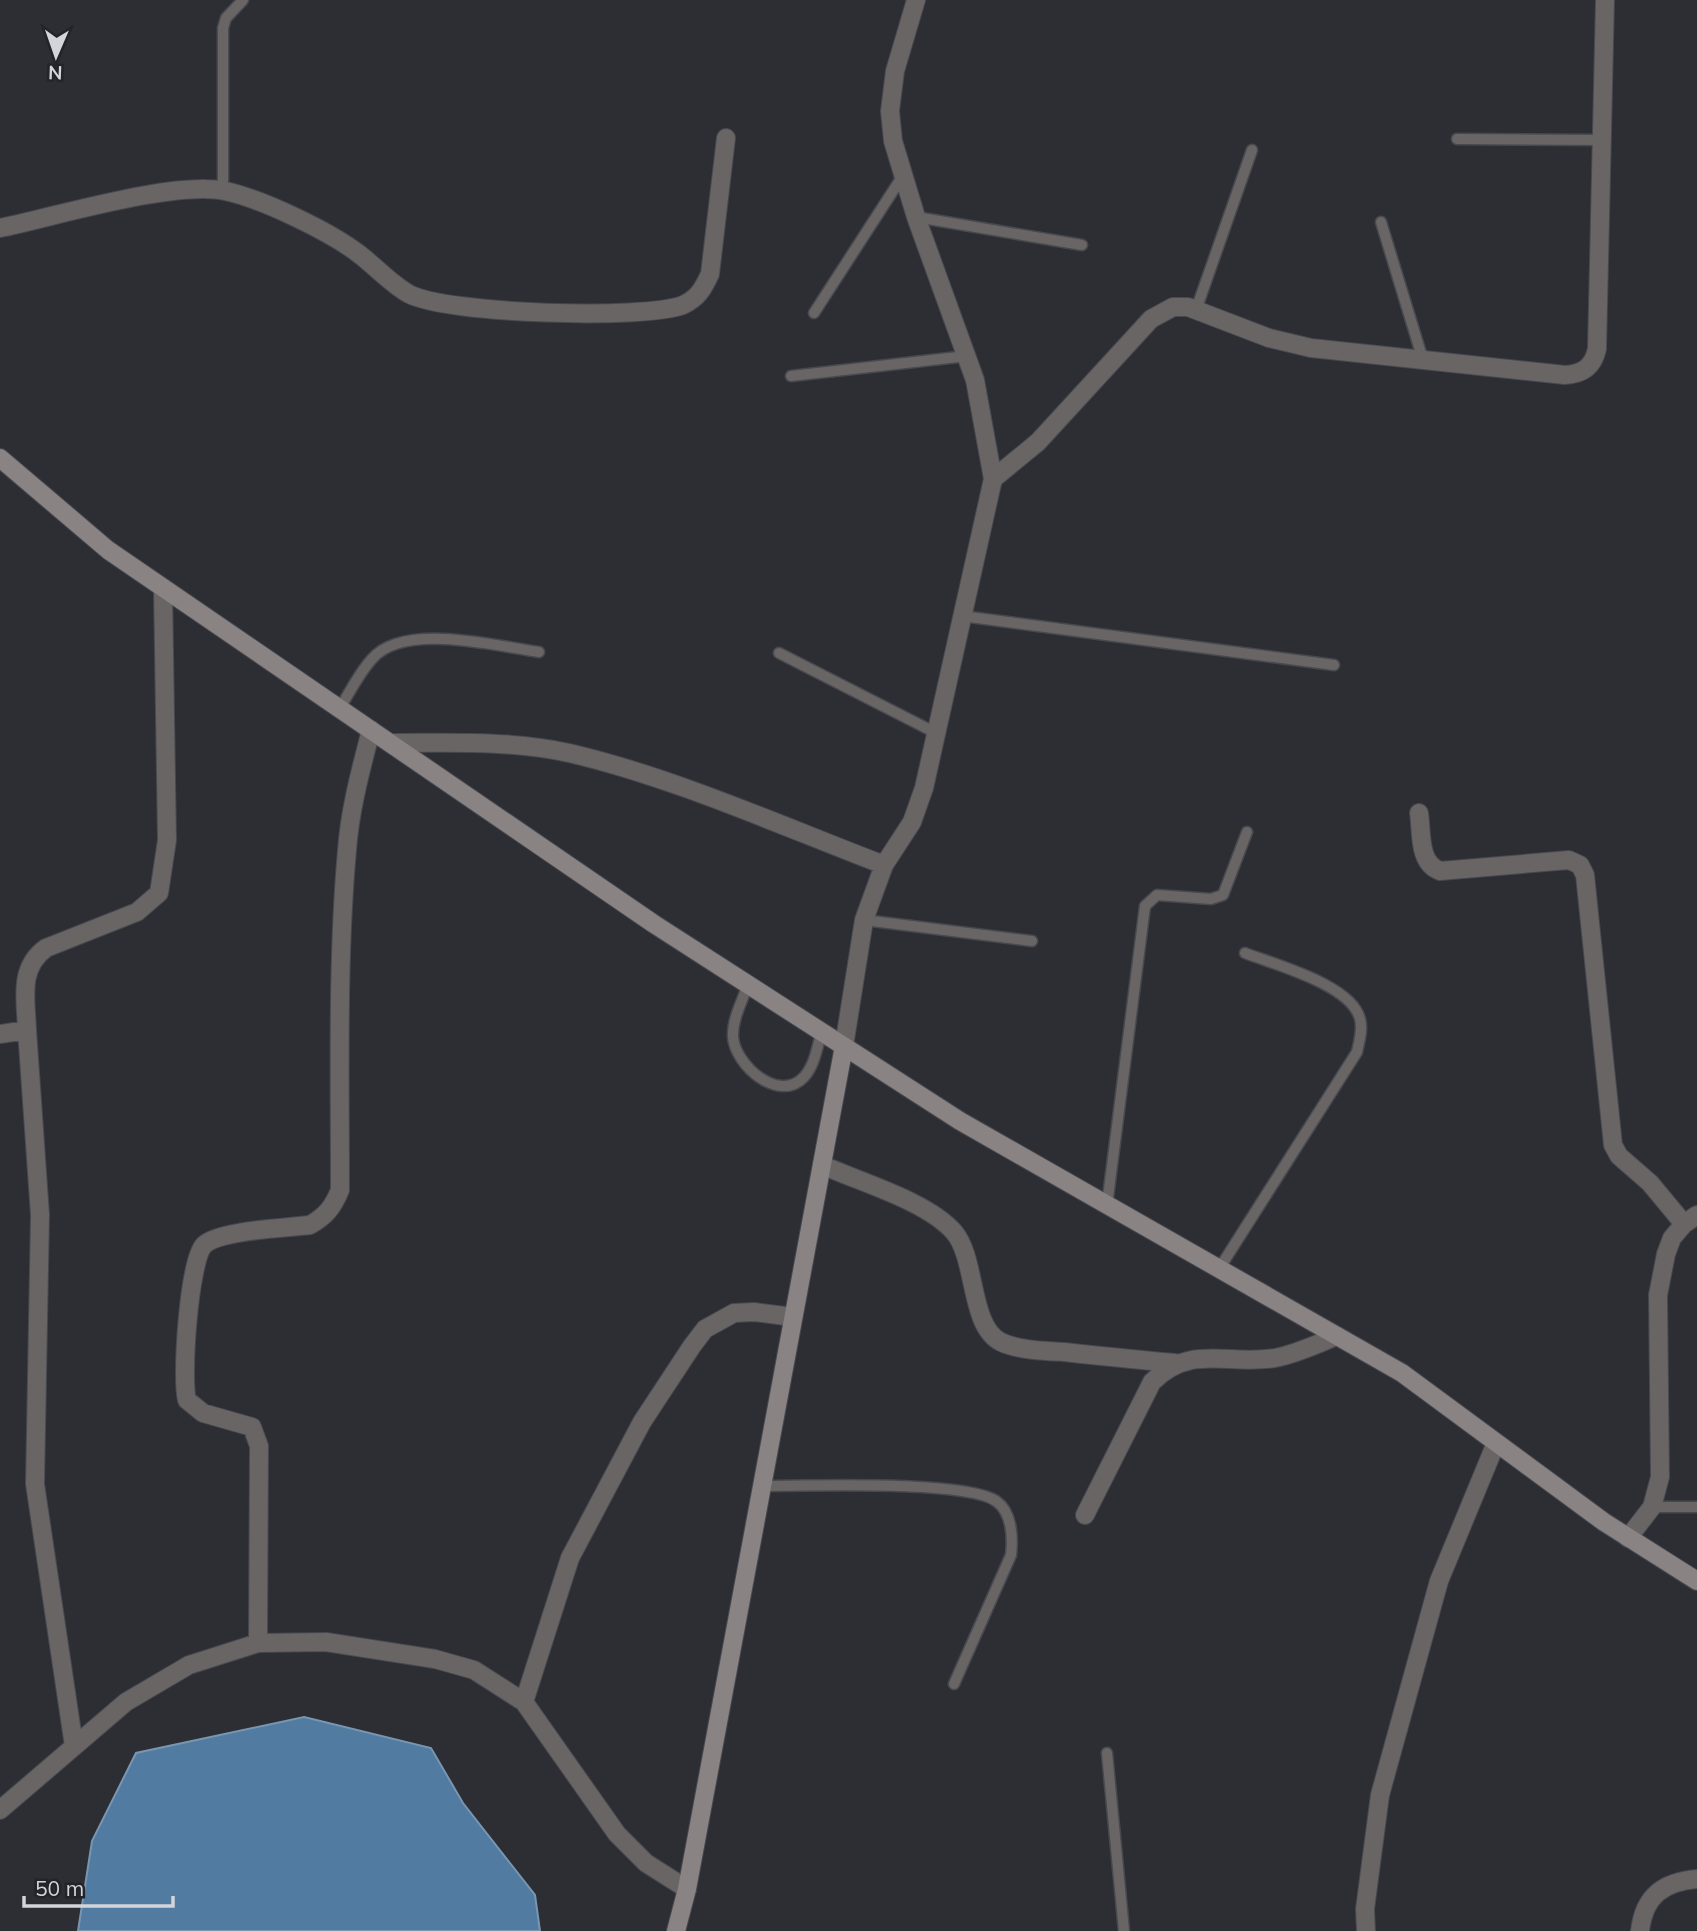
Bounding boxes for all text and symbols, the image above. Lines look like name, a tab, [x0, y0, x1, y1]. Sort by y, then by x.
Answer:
north arrow	[21, 21, 91, 91]
text: N	[48, 61, 63, 85]
scale bar	[24, 1864, 173, 1908]
text: 50 m	[35, 1875, 84, 1901]

